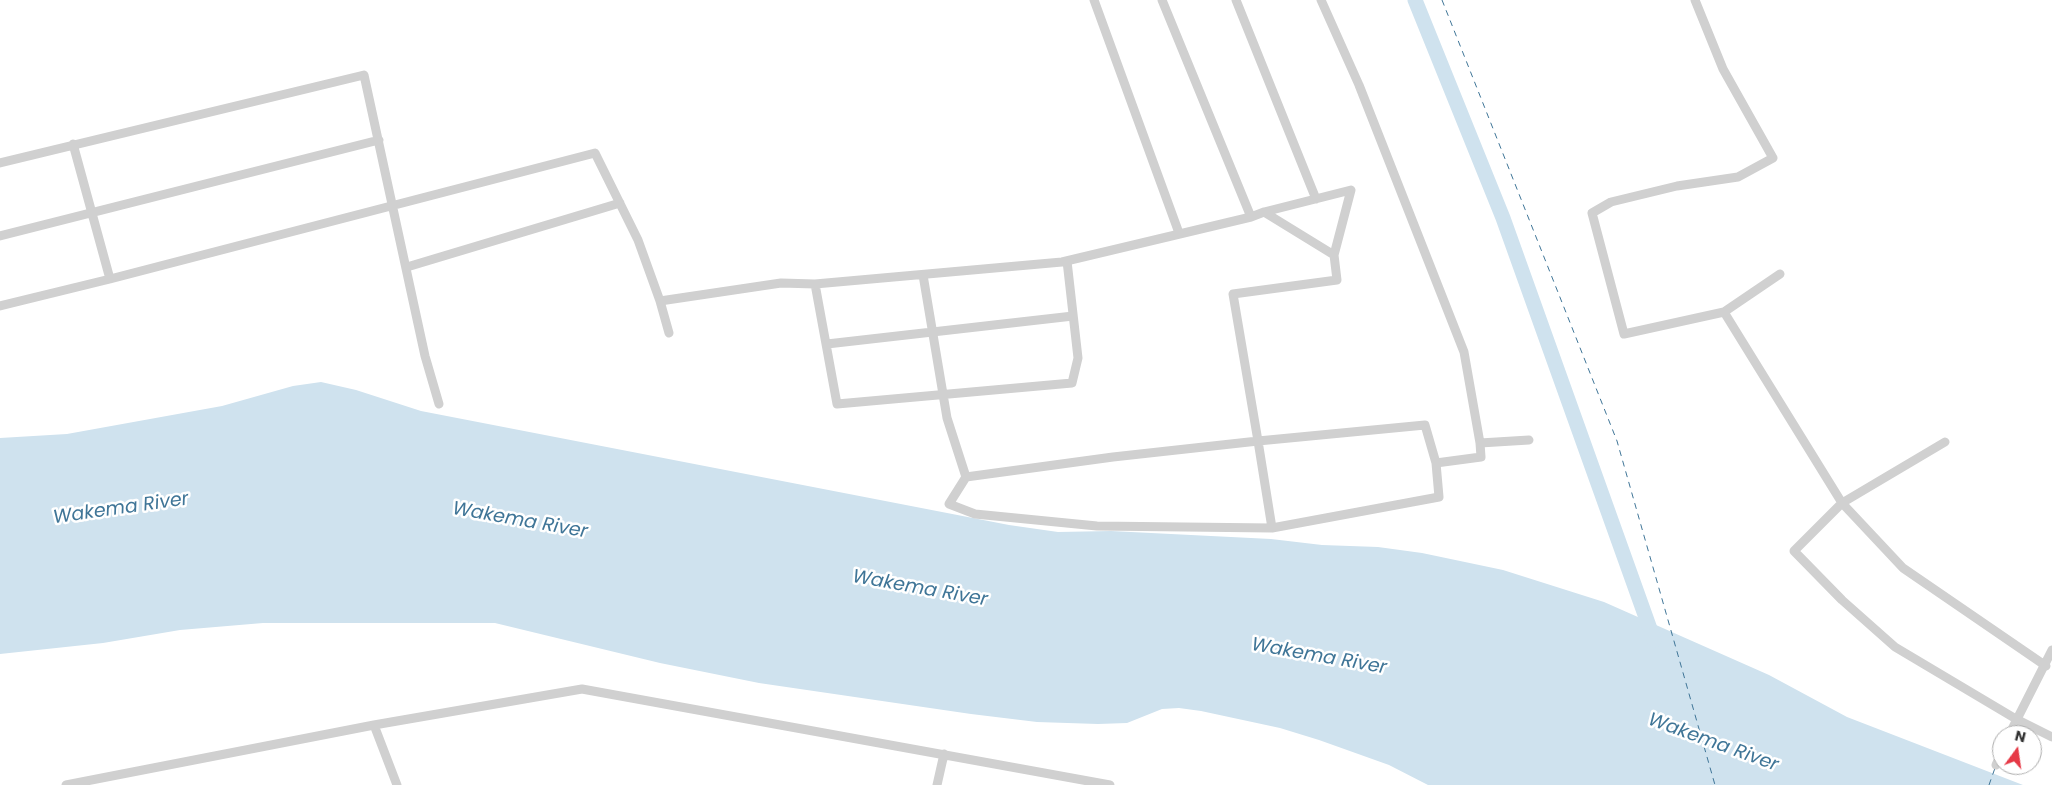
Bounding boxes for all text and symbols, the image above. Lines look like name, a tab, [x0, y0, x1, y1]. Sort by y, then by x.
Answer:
water label: Wakema River	[52, 488, 190, 530]
water label: Wakema River	[451, 498, 589, 544]
water label: Wakema River	[851, 566, 989, 612]
water label: Wakema River	[1250, 634, 1388, 680]
water label: Wakema River	[1645, 709, 1781, 777]
north arrow	[1992, 725, 2042, 775]
text: N	[2013, 725, 2028, 747]

